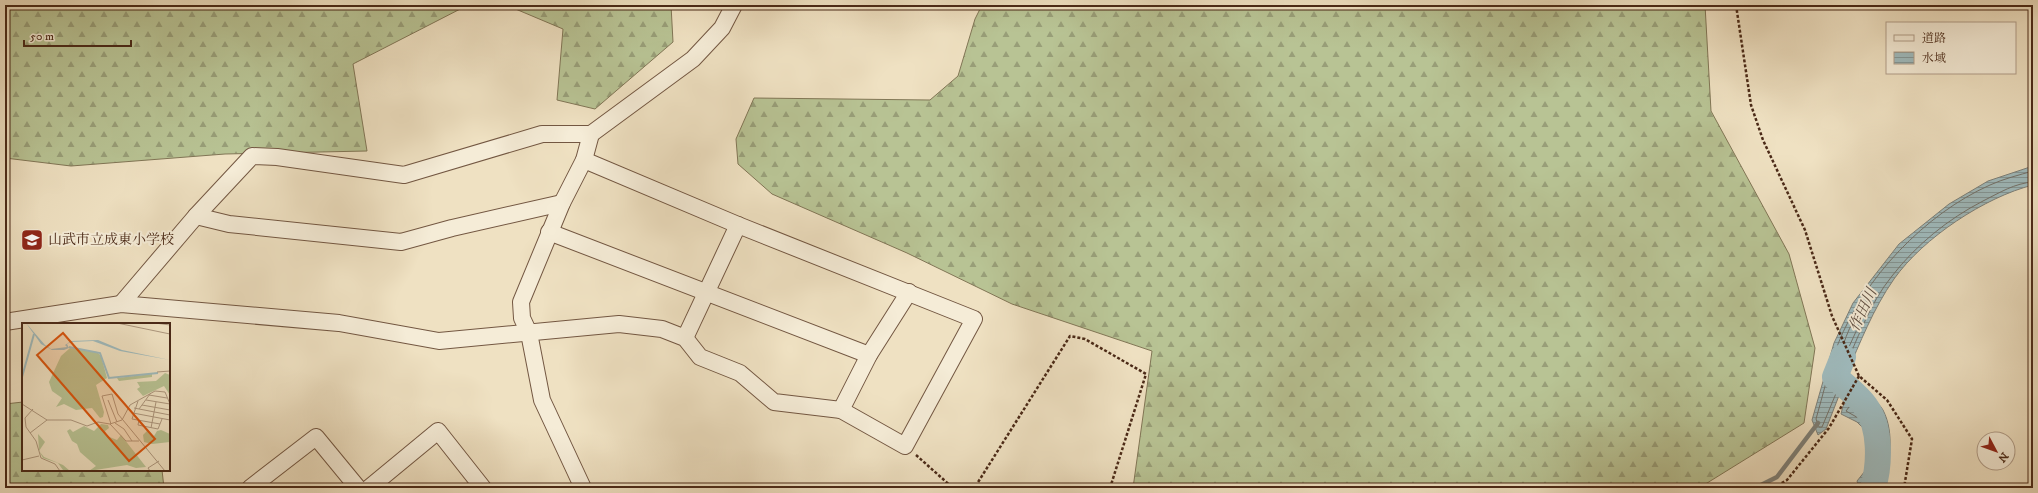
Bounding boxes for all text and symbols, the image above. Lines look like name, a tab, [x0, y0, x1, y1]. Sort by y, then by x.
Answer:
scale bar	[24, 22, 131, 48]
legend	[1886, 22, 2016, 74]
text: 50 m	[30, 29, 54, 44]
text: 道路	[1922, 31, 1946, 46]
text: 水域	[1922, 51, 1946, 66]
school or university icon: 山武市立成東小学校	[19, 227, 45, 253]
place label: 山武市立成東小学校	[48, 231, 174, 249]
water label: 作田川	[1845, 284, 1882, 334]
inset map	[22, 323, 170, 471]
north arrow	[1976, 431, 2016, 471]
text: N	[1995, 449, 2011, 465]

